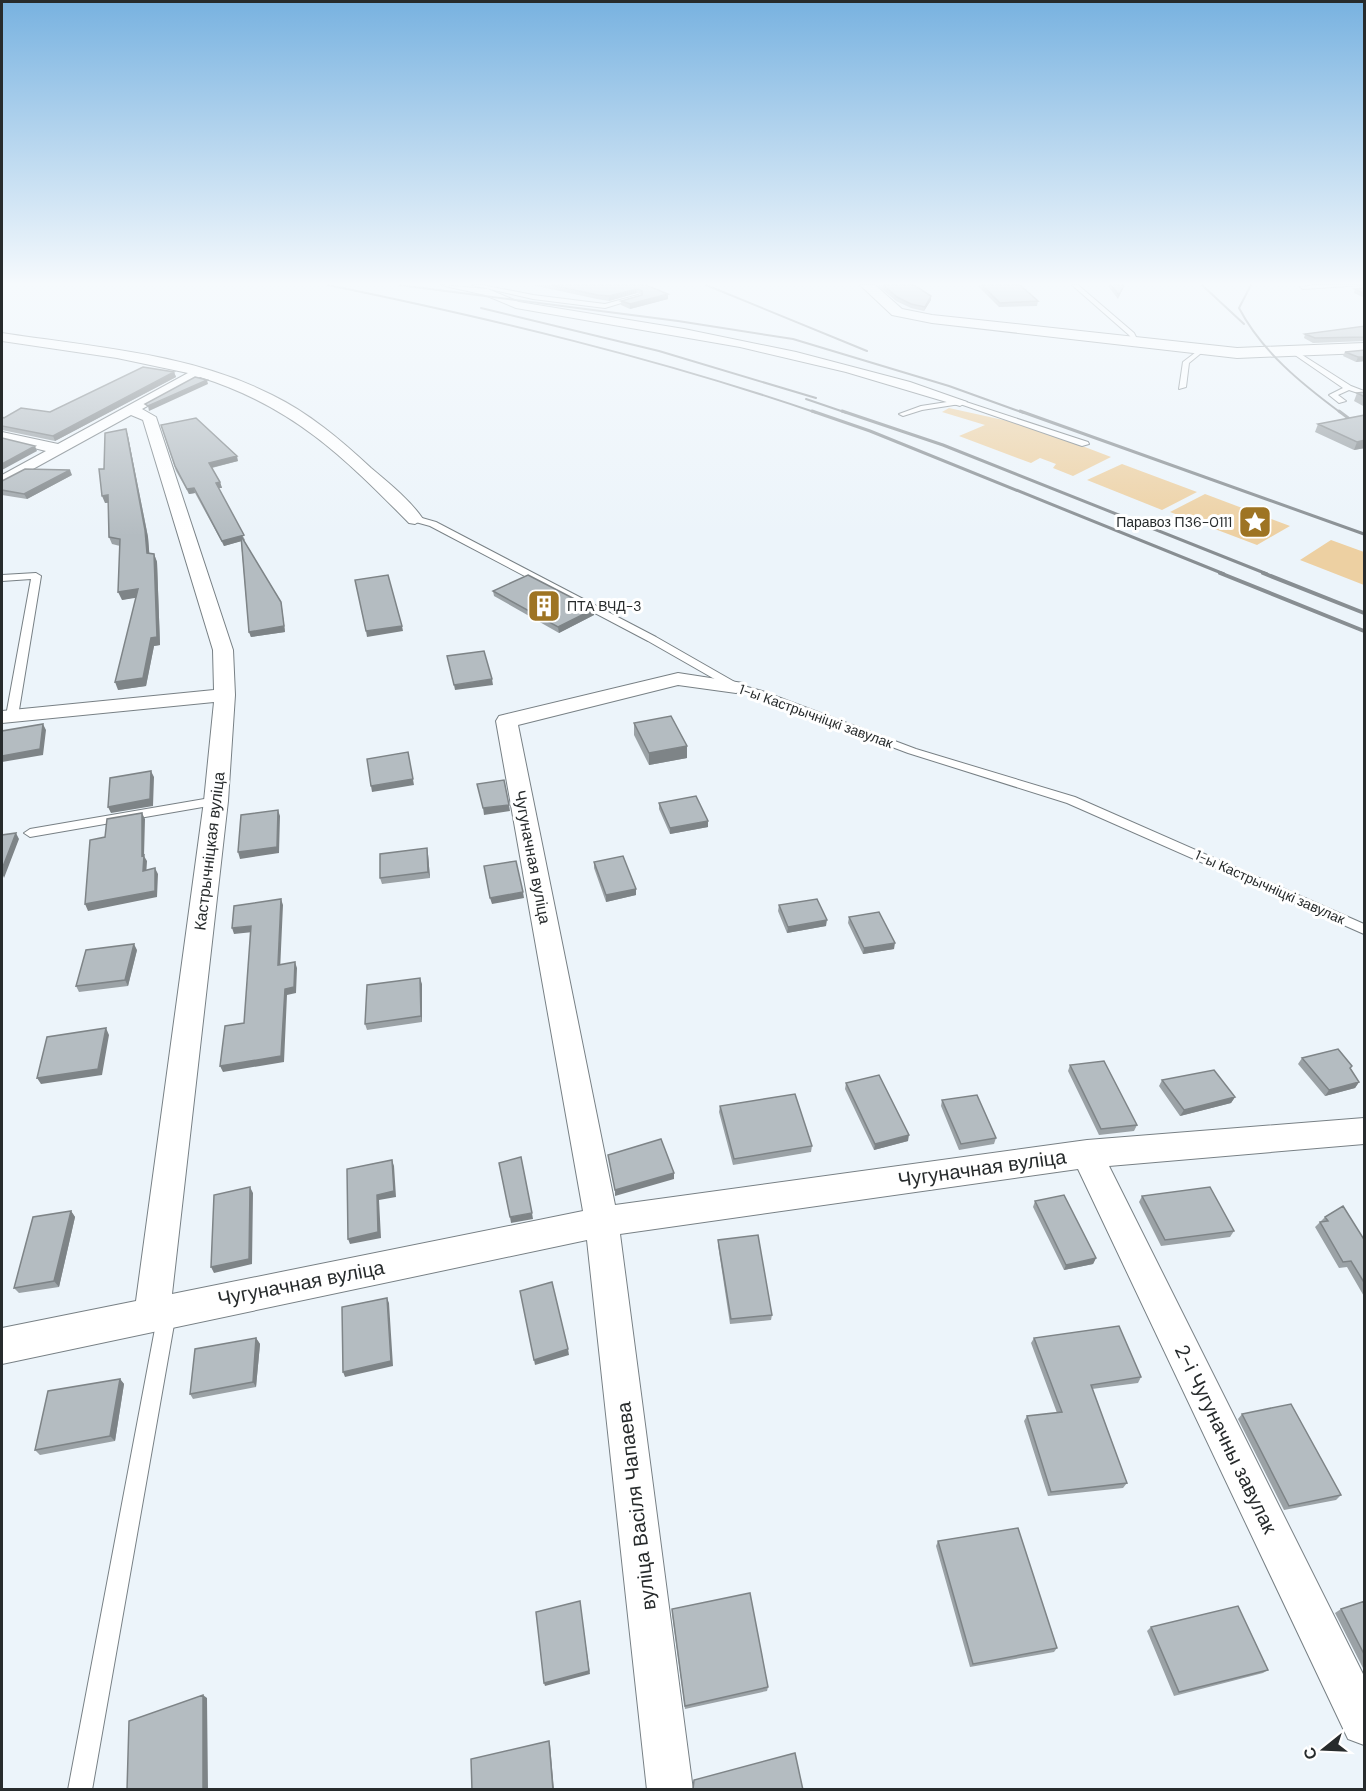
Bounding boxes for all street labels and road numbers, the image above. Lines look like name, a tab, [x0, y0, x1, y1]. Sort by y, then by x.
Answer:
street label: 1-ы Кастрычніцкі завулак	[737, 680, 896, 752]
street label: Кастрычніцкая вуліца	[189, 770, 230, 932]
street label: Чугуначная вуліца	[509, 789, 556, 926]
street label: 1-ы Кастрычніцкі завулак	[1192, 846, 1349, 929]
street label: Чугуначная вуліца	[896, 1143, 1069, 1193]
street label: Чугуначная вуліца	[215, 1254, 388, 1312]
street label: 2-і Чугуначны завулак	[1169, 1340, 1283, 1538]
street label: вуліца Васіля Чапаева	[610, 1400, 662, 1612]

